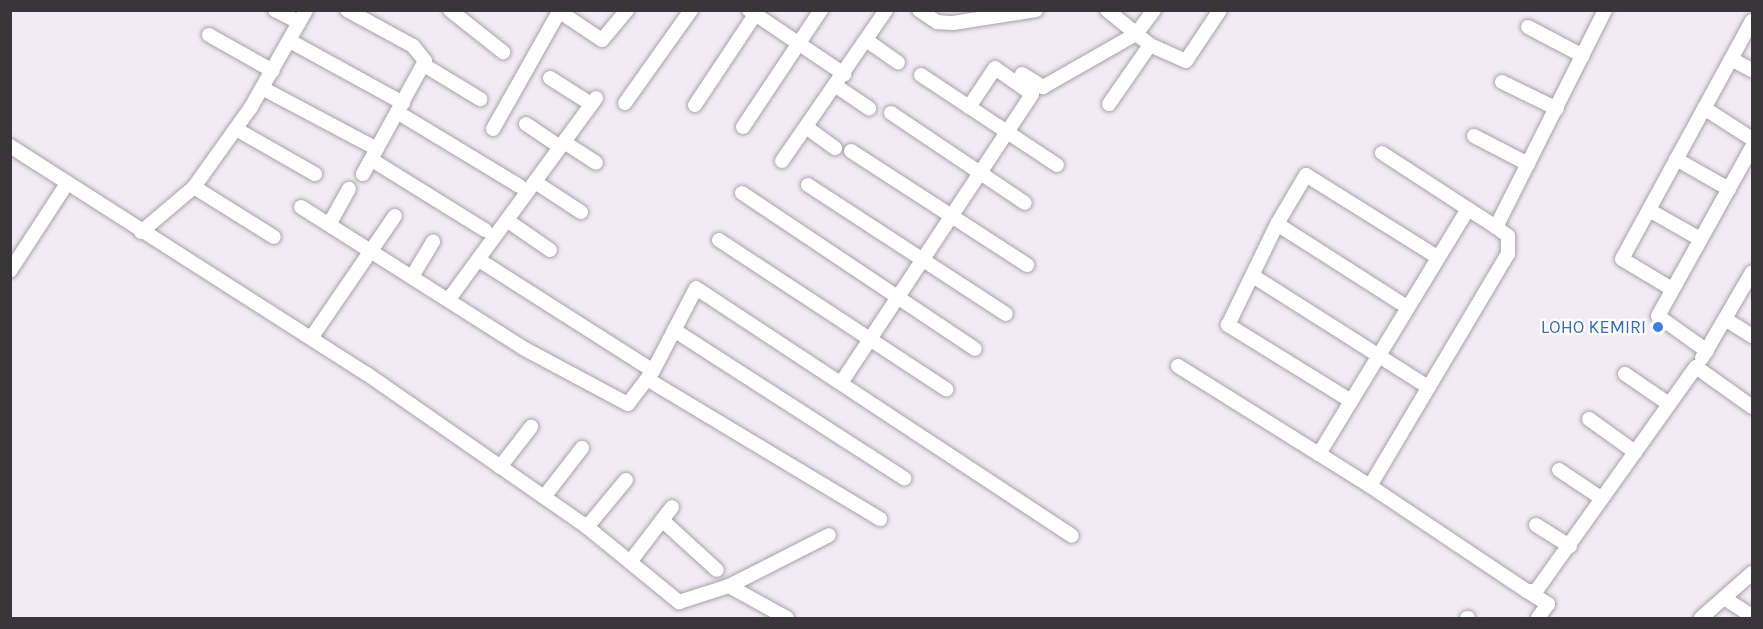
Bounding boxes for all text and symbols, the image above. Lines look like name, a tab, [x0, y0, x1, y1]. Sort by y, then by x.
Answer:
place label: LOHO KEMIRI	[1541, 316, 1646, 338]
marker: LOHO KEMIRI	[1651, 320, 1665, 334]

